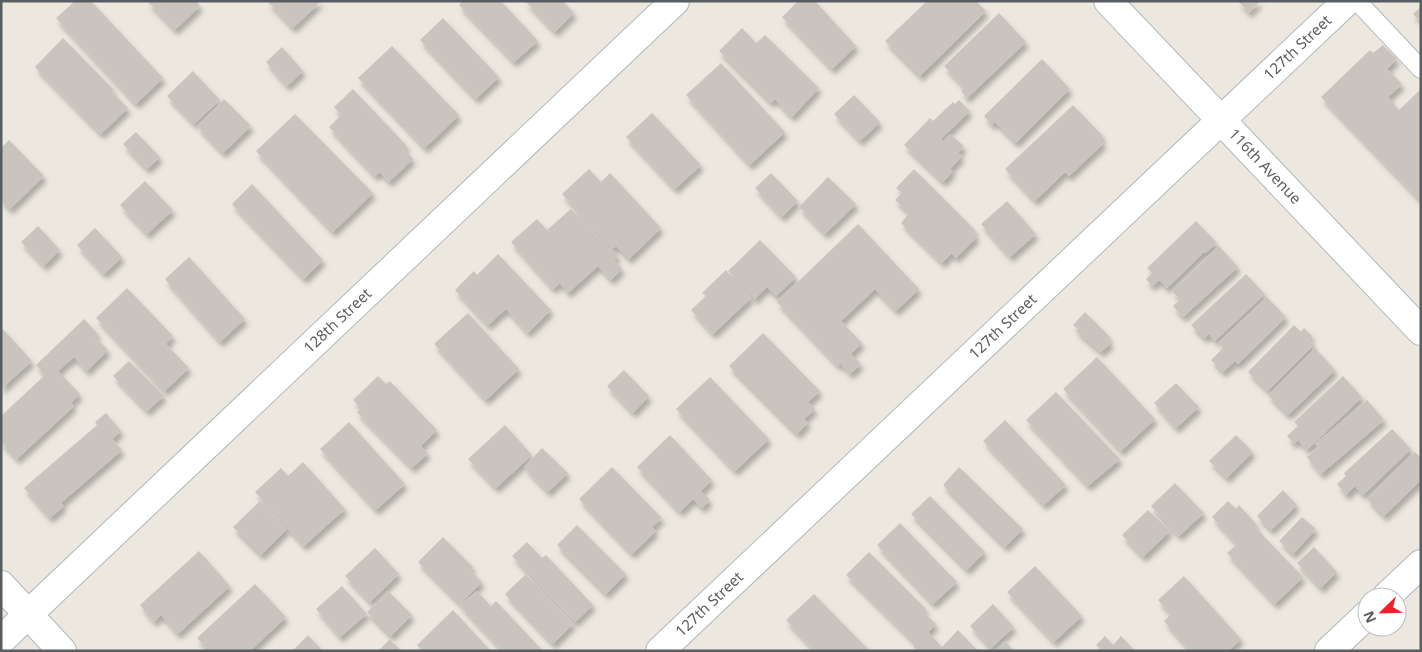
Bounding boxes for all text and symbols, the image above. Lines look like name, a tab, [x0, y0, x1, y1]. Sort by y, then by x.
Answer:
street label: 127th Street	[1259, 10, 1336, 84]
street label: 116th Avenue	[1225, 124, 1306, 208]
street label: 128th Street	[299, 283, 376, 357]
street label: 127th Street	[964, 289, 1041, 363]
street label: 127th Street	[670, 566, 747, 640]
north arrow	[1357, 587, 1407, 637]
text: N	[1359, 608, 1381, 626]

